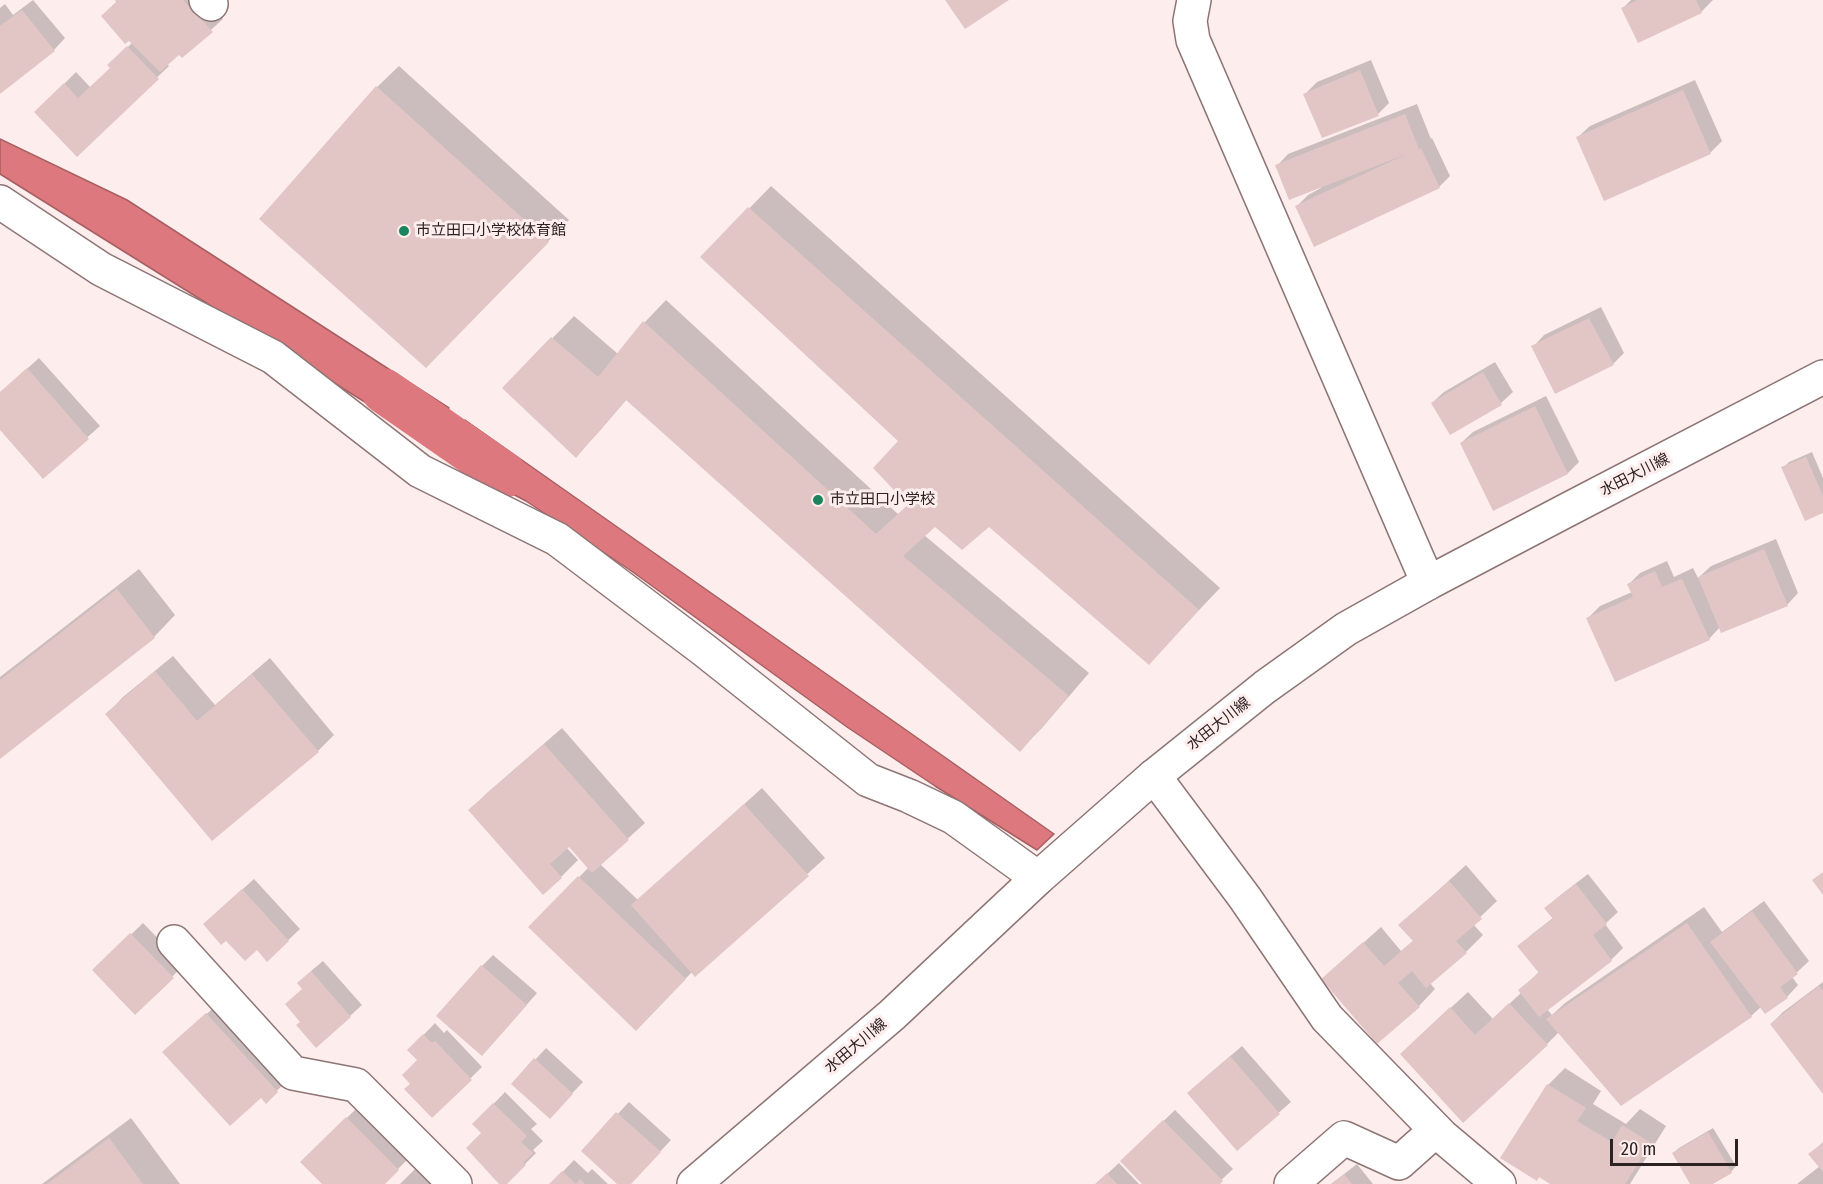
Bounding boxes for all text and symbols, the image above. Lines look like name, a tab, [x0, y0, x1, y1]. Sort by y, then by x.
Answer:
place label: 市立田口小学校体育館	[416, 222, 566, 240]
marker: 市立田口小学校体育館	[397, 224, 411, 238]
street label: 水田大川線	[1598, 450, 1672, 500]
place label: 市立田口小学校	[830, 491, 935, 509]
marker: 市立田口小学校	[811, 493, 825, 507]
street label: 水田大川線	[1184, 694, 1254, 754]
street label: 水田大川線	[821, 1015, 891, 1077]
scale bar	[1613, 1127, 1740, 1165]
text: 20 m	[1621, 1138, 1656, 1160]

